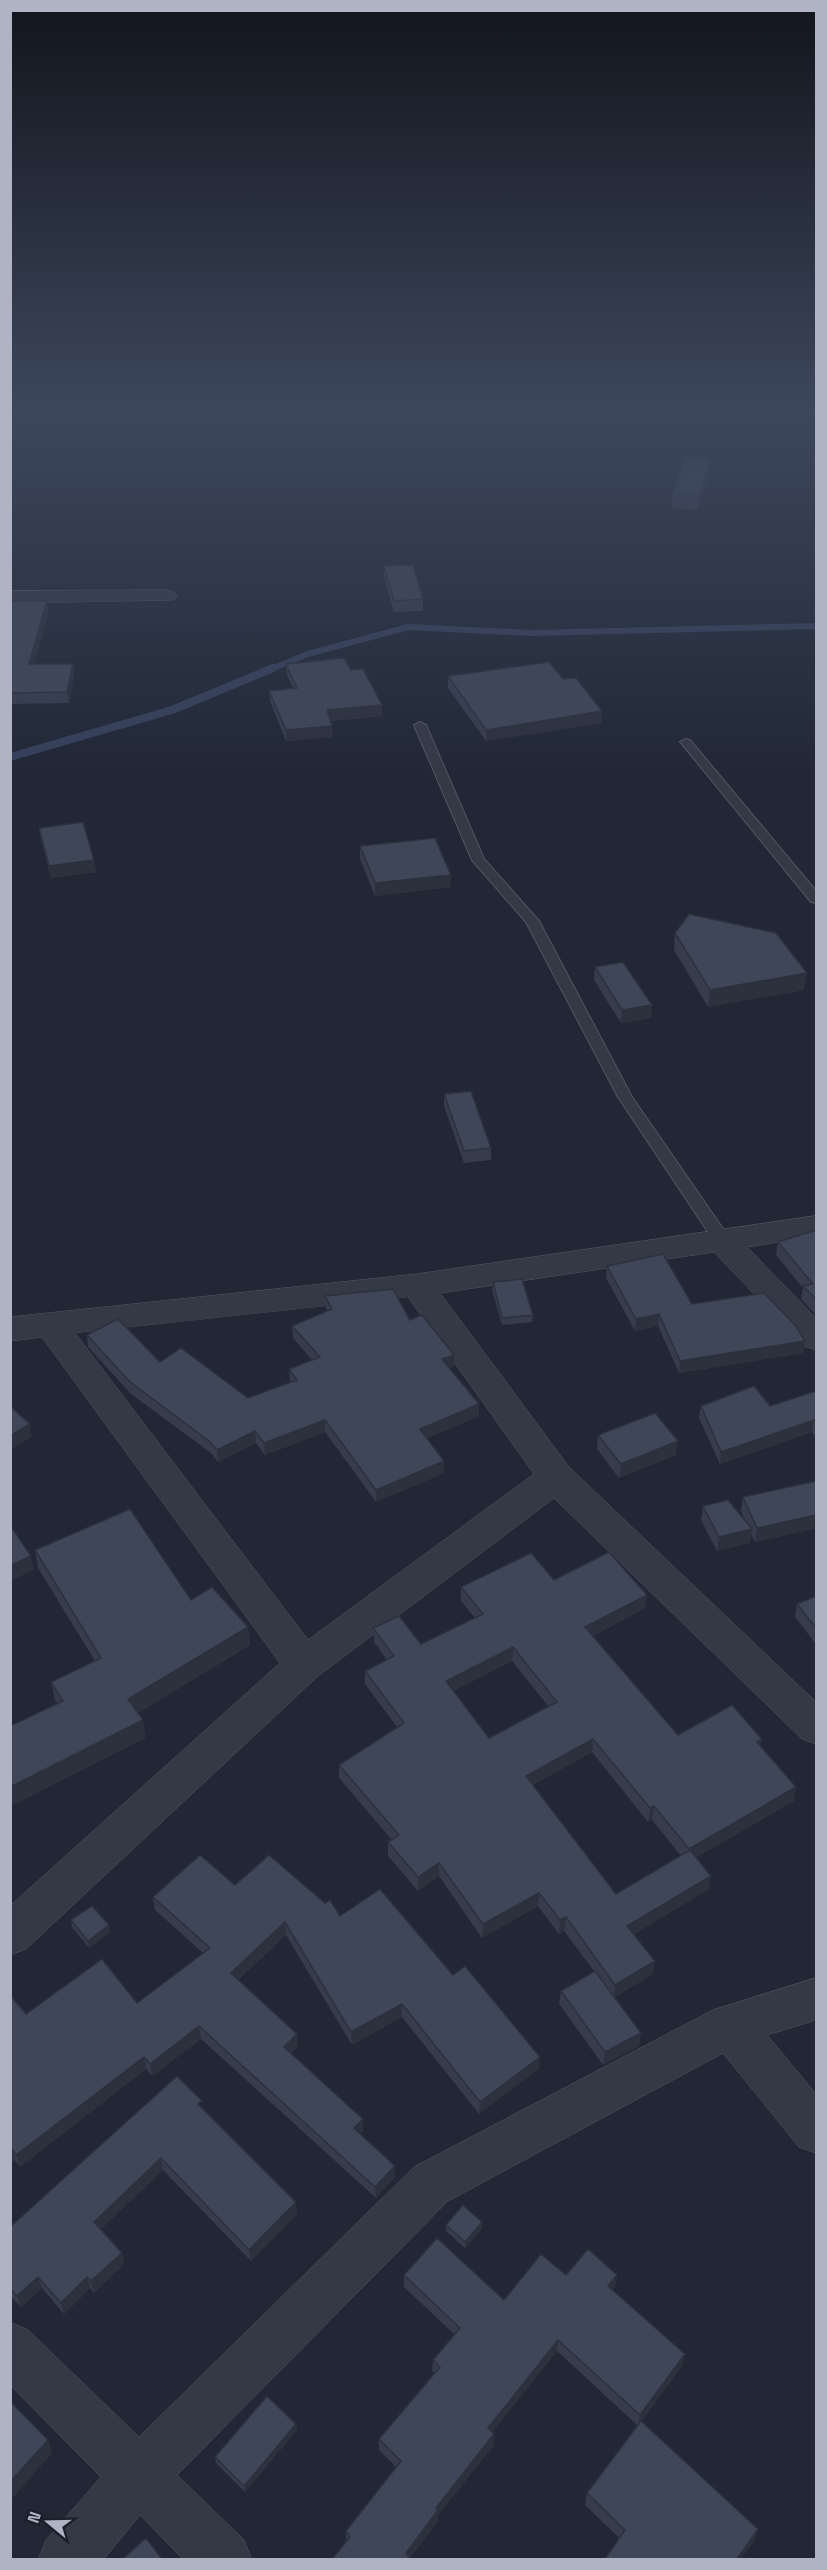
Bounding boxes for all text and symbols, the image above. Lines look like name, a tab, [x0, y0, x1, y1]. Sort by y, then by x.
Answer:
north arrow	[18, 2492, 78, 2552]
text: N	[23, 2509, 46, 2526]

